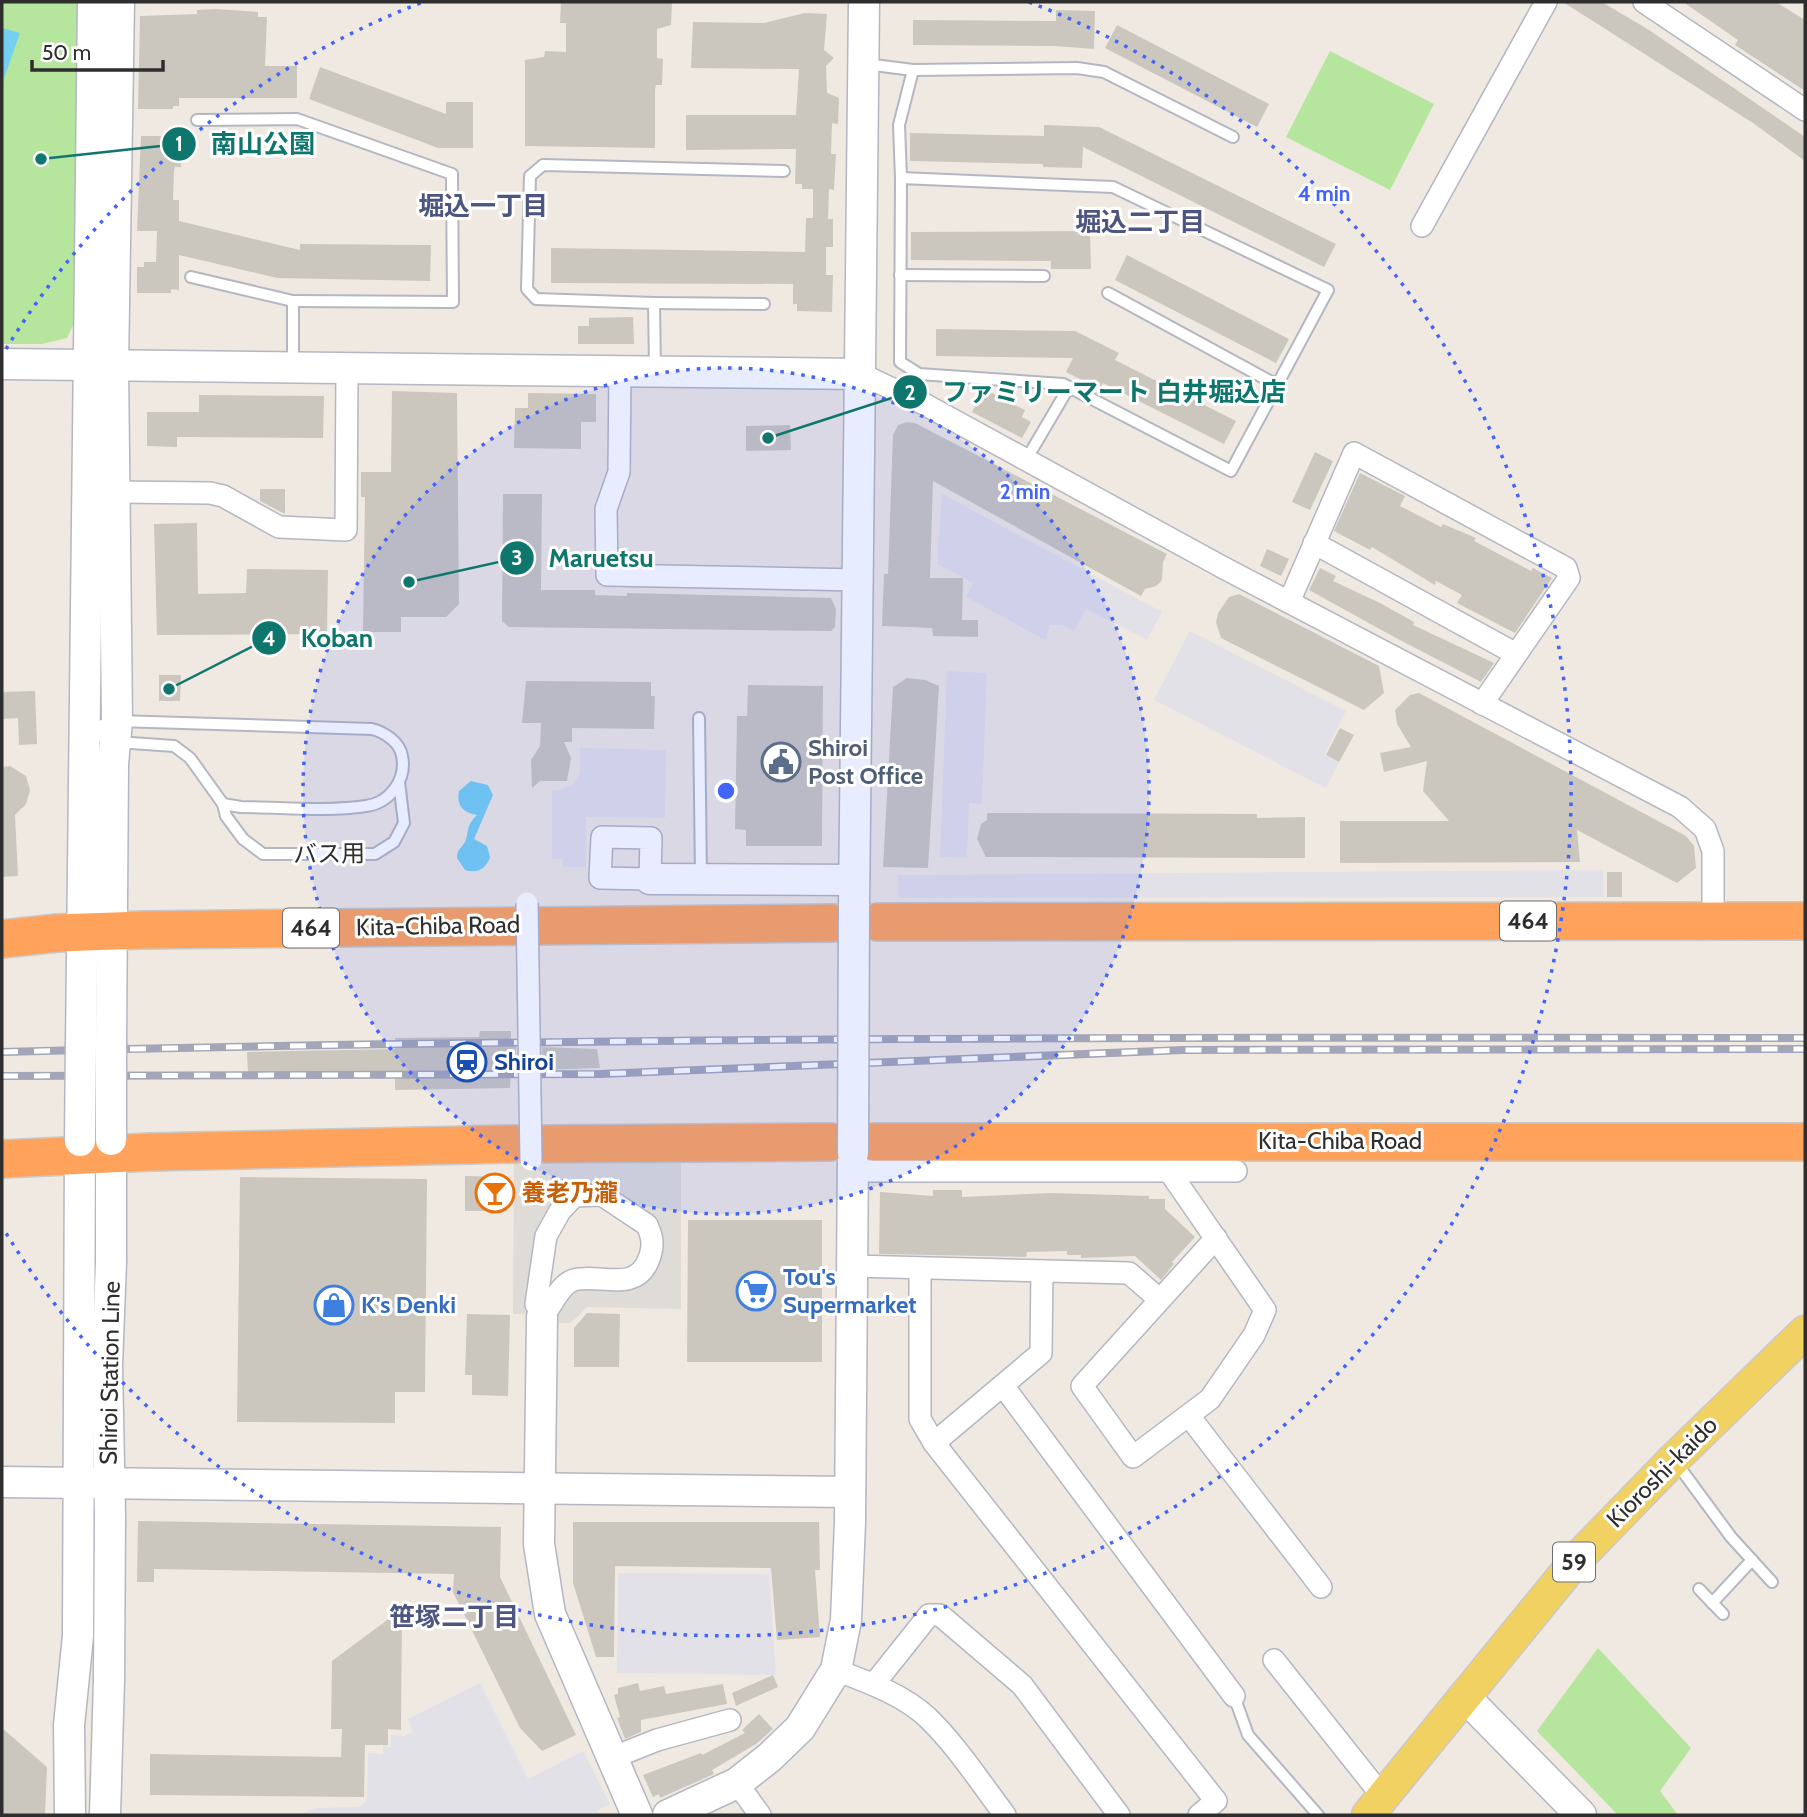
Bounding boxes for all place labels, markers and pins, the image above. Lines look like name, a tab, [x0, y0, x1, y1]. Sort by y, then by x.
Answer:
callout: 南山公園	[162, 120, 329, 167]
callout: ファミリーマート 白井堀込店	[893, 369, 1299, 416]
callout: Maruetsu	[500, 535, 668, 582]
callout: Koban	[251, 615, 387, 662]
place label: Shiroi Post Office	[808, 733, 923, 790]
public building icon: Shiroi Post Office	[760, 741, 802, 783]
centre of rings	[714, 779, 738, 803]
station icon: Shiroi	[446, 1041, 488, 1083]
place label: Shiroi	[494, 1047, 554, 1076]
bar icon: 養老乃瀧	[474, 1172, 516, 1214]
place label: 養老乃瀧	[522, 1178, 618, 1207]
place label: Tou's Supermarket	[783, 1262, 917, 1319]
supermarket icon: Tou's Supermarket	[735, 1270, 777, 1312]
shop icon: K's Denki	[313, 1284, 355, 1326]
place label: K's Denki	[361, 1290, 456, 1319]

